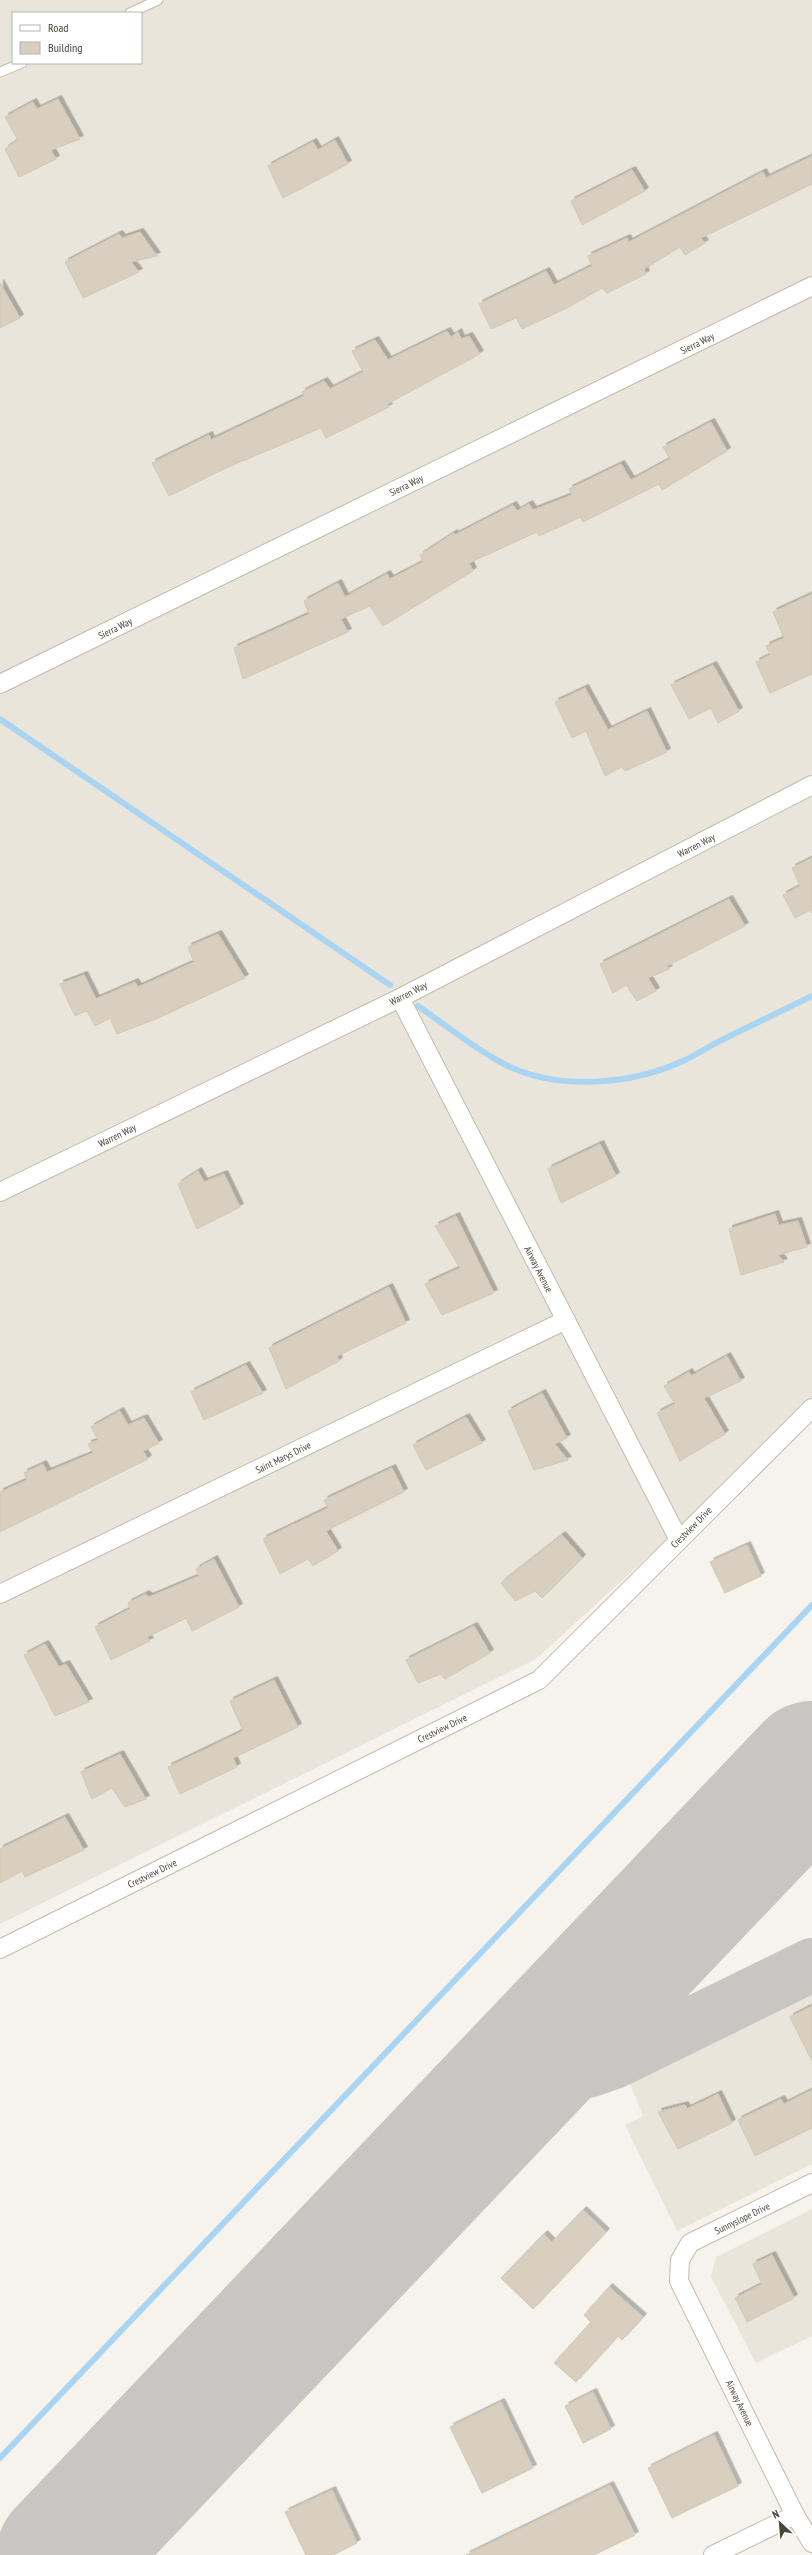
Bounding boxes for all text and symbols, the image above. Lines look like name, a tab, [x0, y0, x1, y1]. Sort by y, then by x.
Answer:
legend	[12, 12, 142, 64]
text: Road	[48, 20, 68, 35]
text: Building	[48, 40, 83, 55]
street label: Sierra Way	[678, 330, 717, 357]
street label: Sierra Way	[387, 472, 426, 499]
street label: Sierra Way	[96, 615, 135, 642]
street label: Warren Way	[675, 830, 717, 860]
street label: Warren Way	[387, 978, 429, 1008]
street label: Warren Way	[96, 1121, 138, 1150]
street label: Airway Avenue	[521, 1244, 556, 1295]
street label: Saint Marys Drive	[253, 1438, 313, 1476]
street label: Crestview Drive	[668, 1504, 715, 1551]
street label: Crestview Drive	[415, 1711, 469, 1746]
street label: Crestview Drive	[125, 1856, 179, 1891]
street label: Sunnyslope Drive	[712, 2199, 772, 2237]
street label: Airway Avenue	[723, 2378, 756, 2429]
north arrow	[760, 2503, 800, 2543]
text: N	[770, 2506, 781, 2522]

